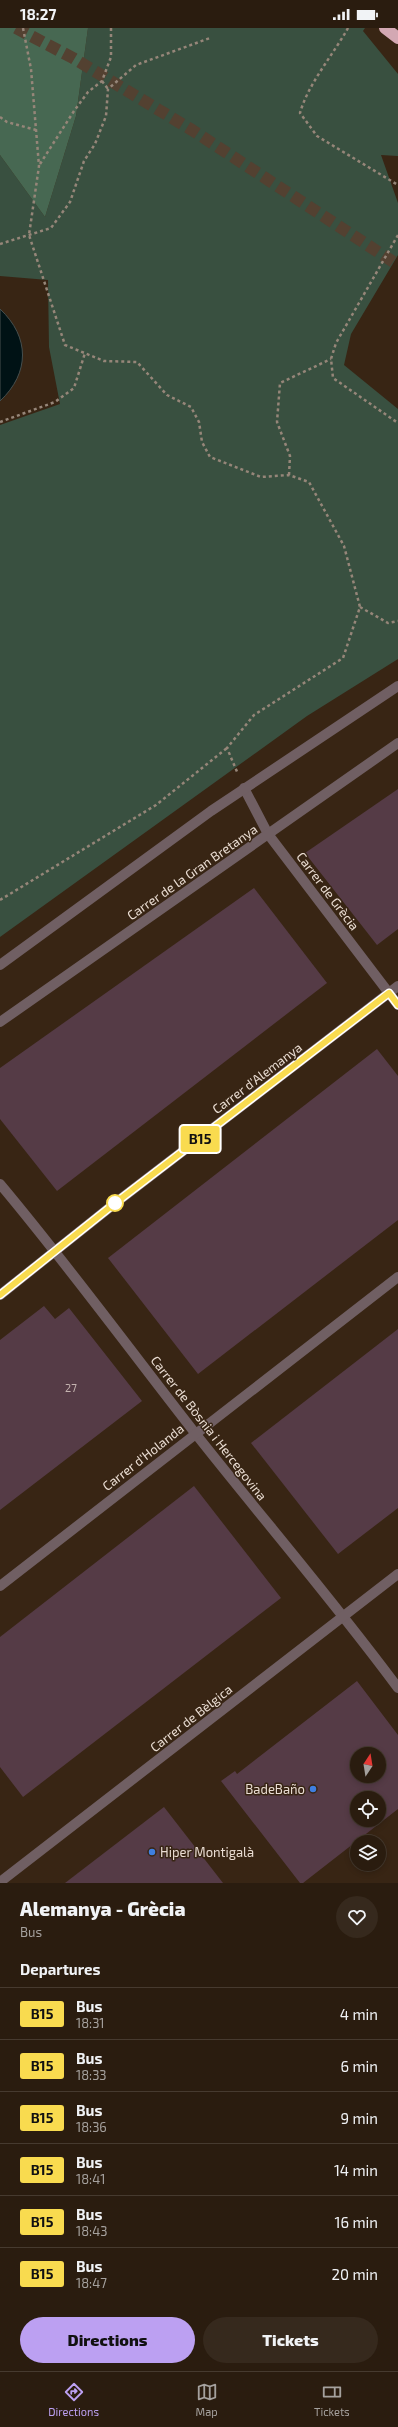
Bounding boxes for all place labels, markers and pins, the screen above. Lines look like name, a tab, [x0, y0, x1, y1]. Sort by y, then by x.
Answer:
unlabelled marker	[106, 1194, 124, 1212]
place label: BadeBaño	[245, 1781, 305, 1797]
marker: BadeBaño	[308, 1784, 318, 1794]
place label: Hiper Montigalà	[160, 1844, 254, 1860]
marker: Hiper Montigalà	[147, 1847, 157, 1857]

